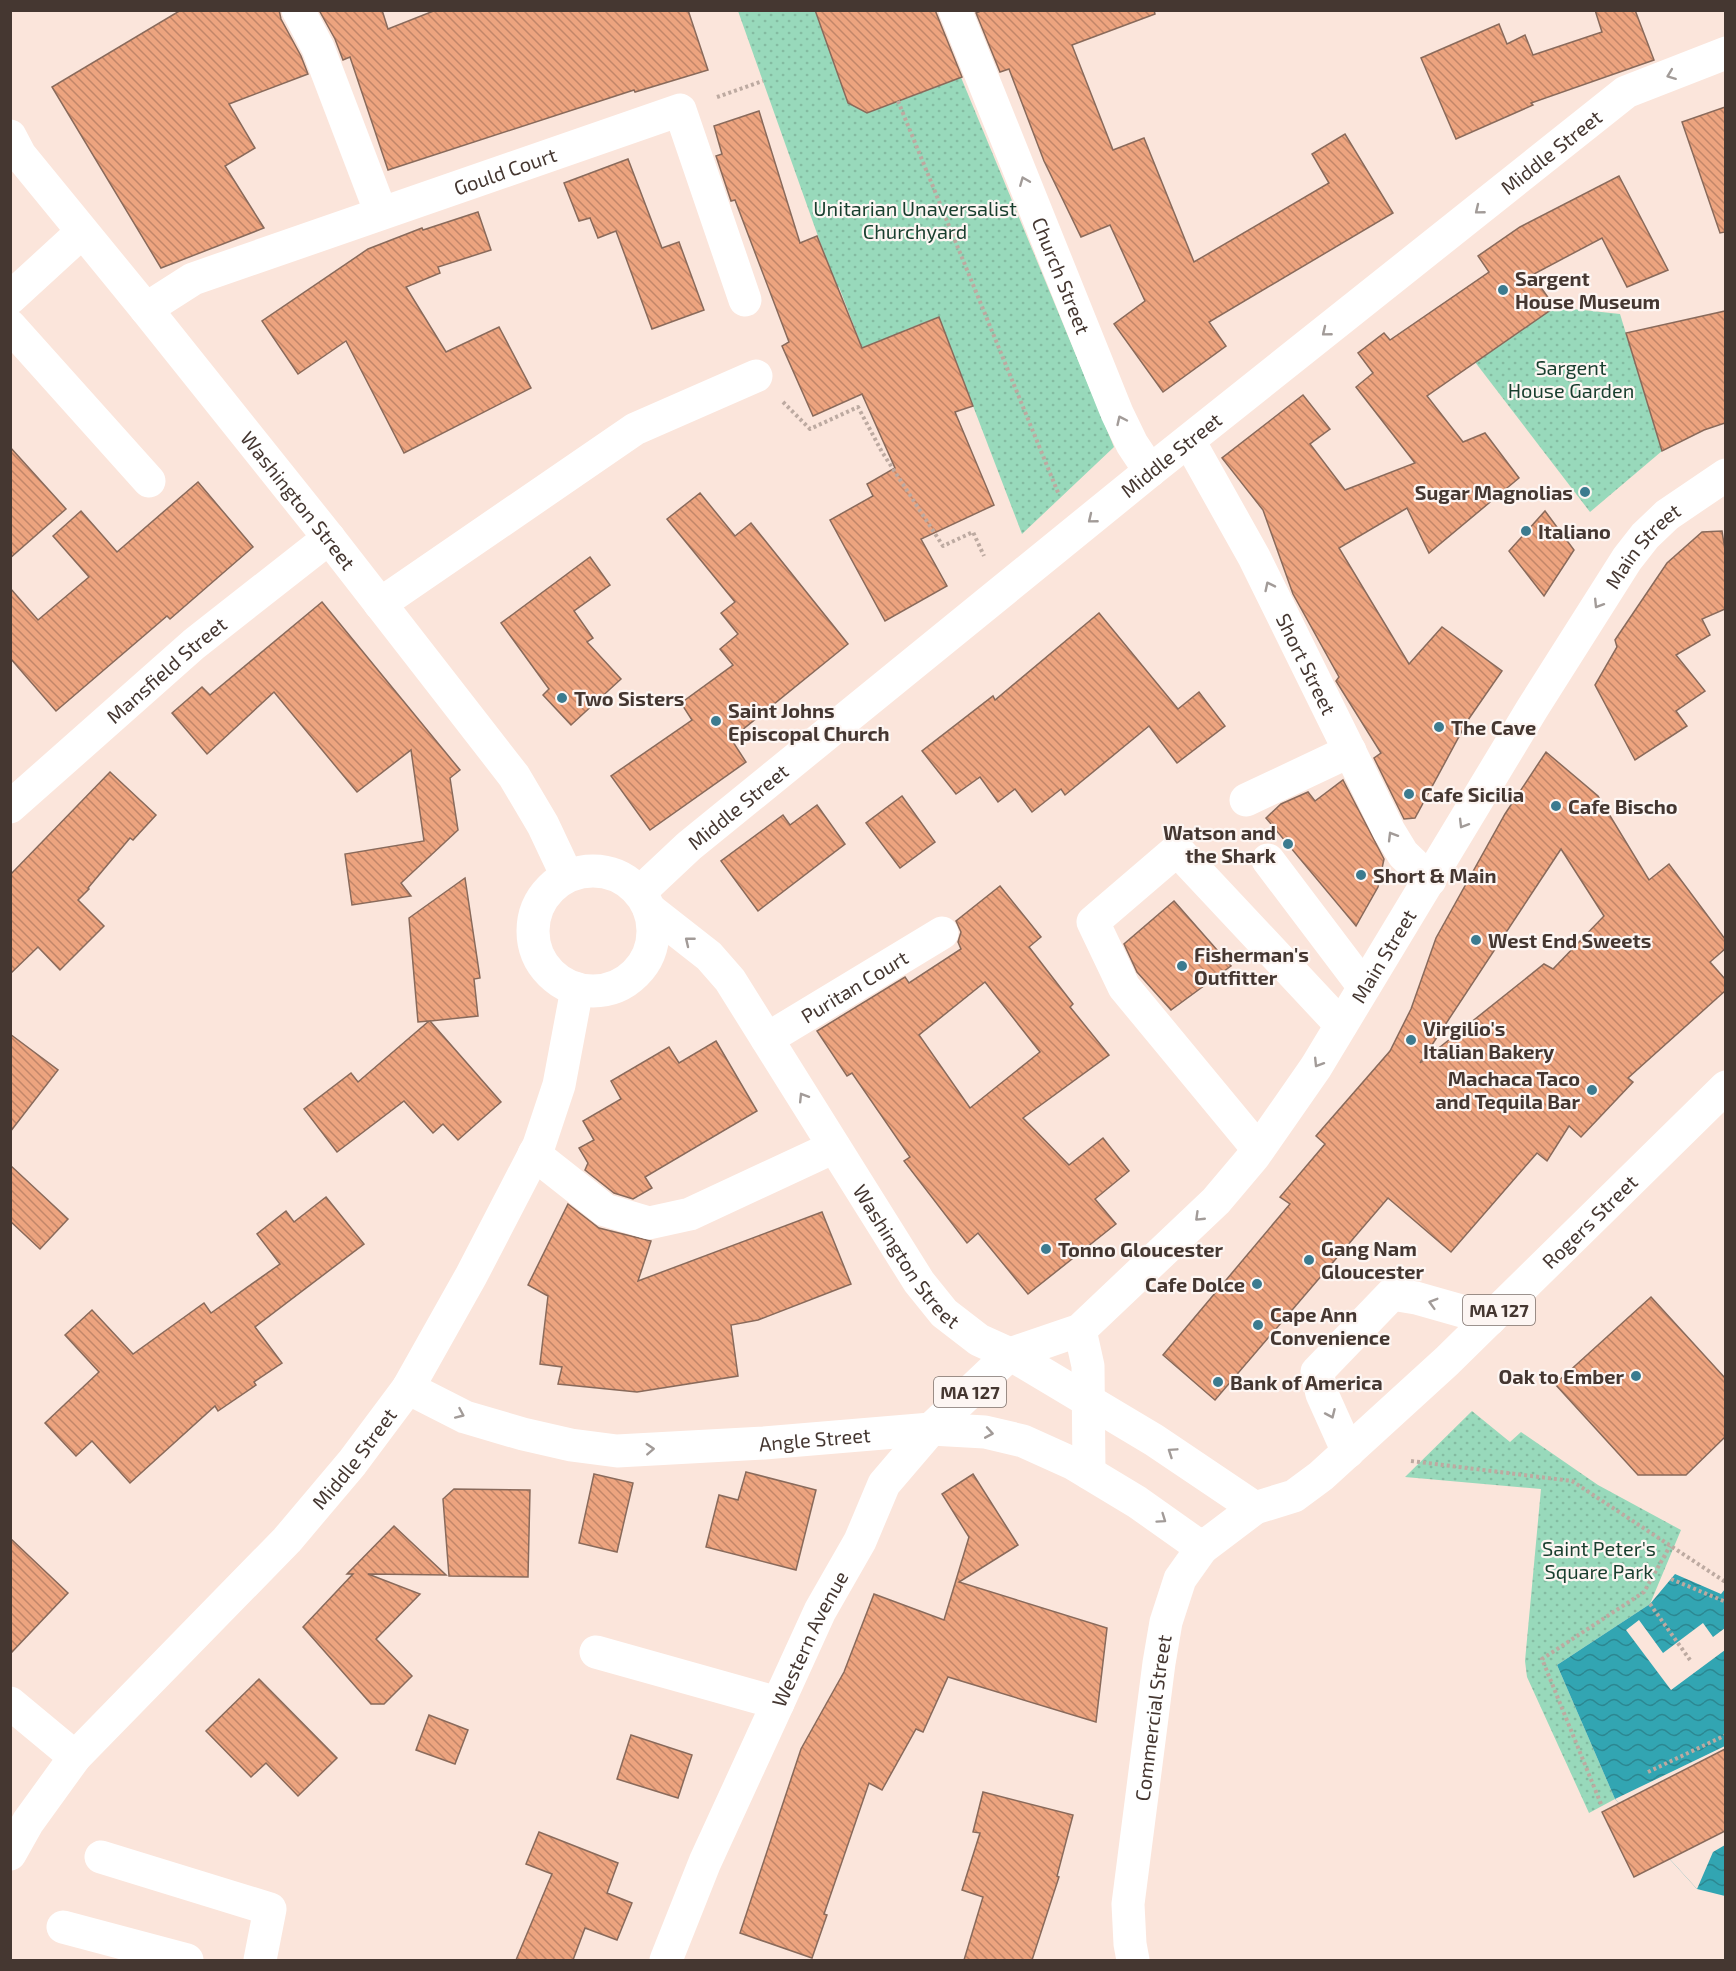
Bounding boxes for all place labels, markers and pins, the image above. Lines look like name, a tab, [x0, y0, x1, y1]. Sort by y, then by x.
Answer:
place label: Sargent House Museum	[1515, 266, 1660, 313]
marker: Sargent House Museum	[1496, 283, 1510, 297]
place label: Sugar Magnolias	[1415, 480, 1573, 504]
marker: Sugar Magnolias	[1578, 485, 1592, 499]
place label: Italiano	[1538, 519, 1611, 543]
marker: Italiano	[1519, 524, 1533, 538]
place label: Two Sisters	[574, 686, 684, 710]
marker: Two Sisters	[555, 691, 569, 705]
place label: Saint Johns Episcopal Church	[728, 698, 890, 745]
marker: Saint Johns Episcopal Church	[709, 714, 723, 728]
place label: The Cave	[1451, 715, 1536, 739]
marker: The Cave	[1432, 720, 1446, 734]
place label: Cafe Sicilia	[1421, 782, 1524, 806]
marker: Cafe Sicilia	[1402, 787, 1416, 801]
place label: Cafe Bischo	[1568, 794, 1678, 818]
marker: Cafe Bischo	[1549, 799, 1563, 813]
place label: Watson and the Shark	[1163, 820, 1277, 867]
marker: Watson and the Shark	[1281, 837, 1295, 851]
place label: Short & Main	[1373, 863, 1496, 887]
marker: Short & Main	[1354, 868, 1368, 882]
place label: West End Sweets	[1488, 928, 1651, 952]
marker: West End Sweets	[1469, 933, 1483, 947]
place label: Fisherman's Outfitter	[1194, 942, 1309, 989]
marker: Fisherman's Outfitter	[1175, 959, 1189, 973]
place label: Virgilio's Italian Bakery	[1423, 1016, 1555, 1064]
marker: Virgilio's Italian Bakery	[1404, 1033, 1418, 1047]
place label: Machaca Taco and Tequila Bar	[1435, 1066, 1580, 1113]
marker: Machaca Taco and Tequila Bar	[1585, 1083, 1599, 1097]
place label: Gang Nam Gloucester	[1321, 1236, 1425, 1283]
place label: Tonno Gloucester	[1058, 1237, 1224, 1261]
marker: Tonno Gloucester	[1039, 1242, 1053, 1256]
marker: Gang Nam Gloucester	[1302, 1253, 1316, 1267]
place label: Cafe Dolce	[1145, 1272, 1245, 1296]
marker: Cafe Dolce	[1250, 1277, 1264, 1291]
place label: Cape Ann Convenience	[1270, 1302, 1390, 1349]
marker: Cape Ann Convenience	[1251, 1318, 1265, 1332]
place label: Oak to Ember	[1499, 1364, 1624, 1388]
marker: Oak to Ember	[1629, 1369, 1643, 1383]
place label: Bank of America	[1230, 1370, 1383, 1394]
marker: Bank of America	[1211, 1375, 1225, 1389]

